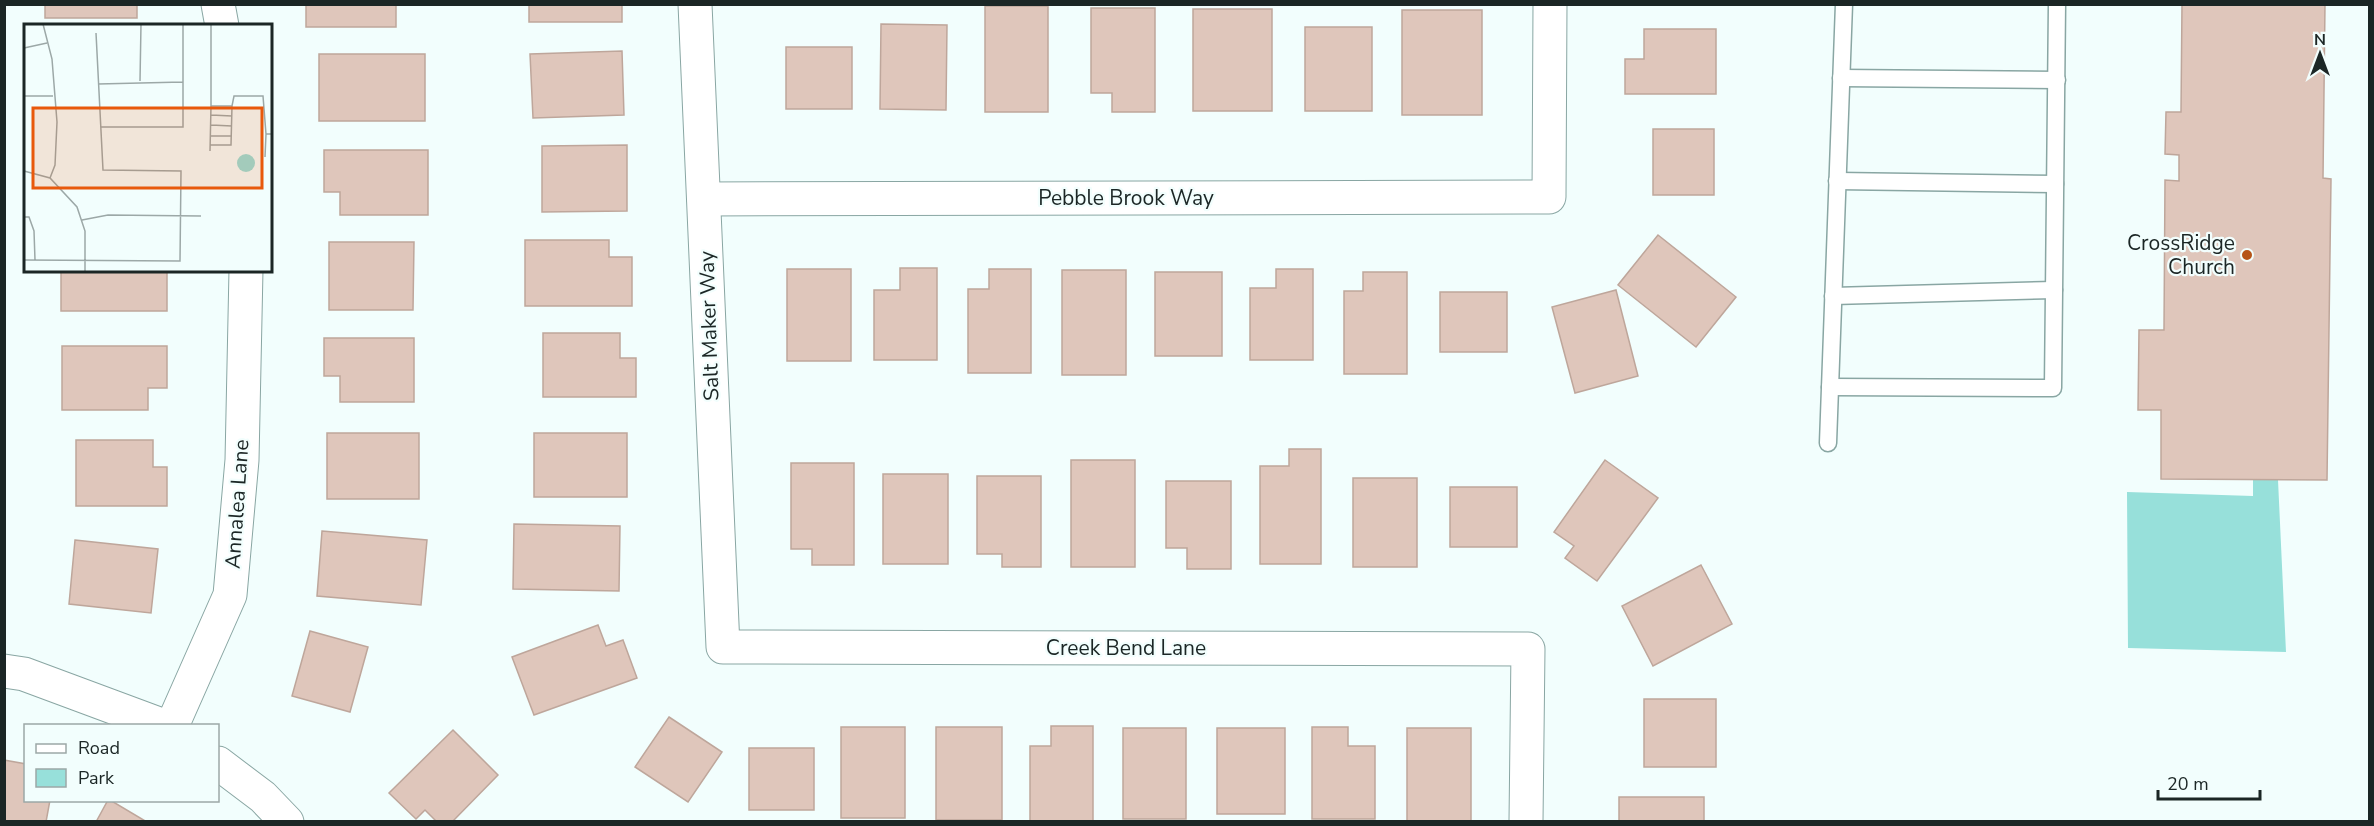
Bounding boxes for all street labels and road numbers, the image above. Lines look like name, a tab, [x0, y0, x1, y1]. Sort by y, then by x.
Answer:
street label: Pebble Brook Way	[1038, 184, 1214, 212]
street label: Salt Maker Way	[692, 250, 726, 401]
street label: Annalea Lane	[219, 438, 255, 570]
street label: Creek Bend Lane	[1046, 634, 1206, 662]

